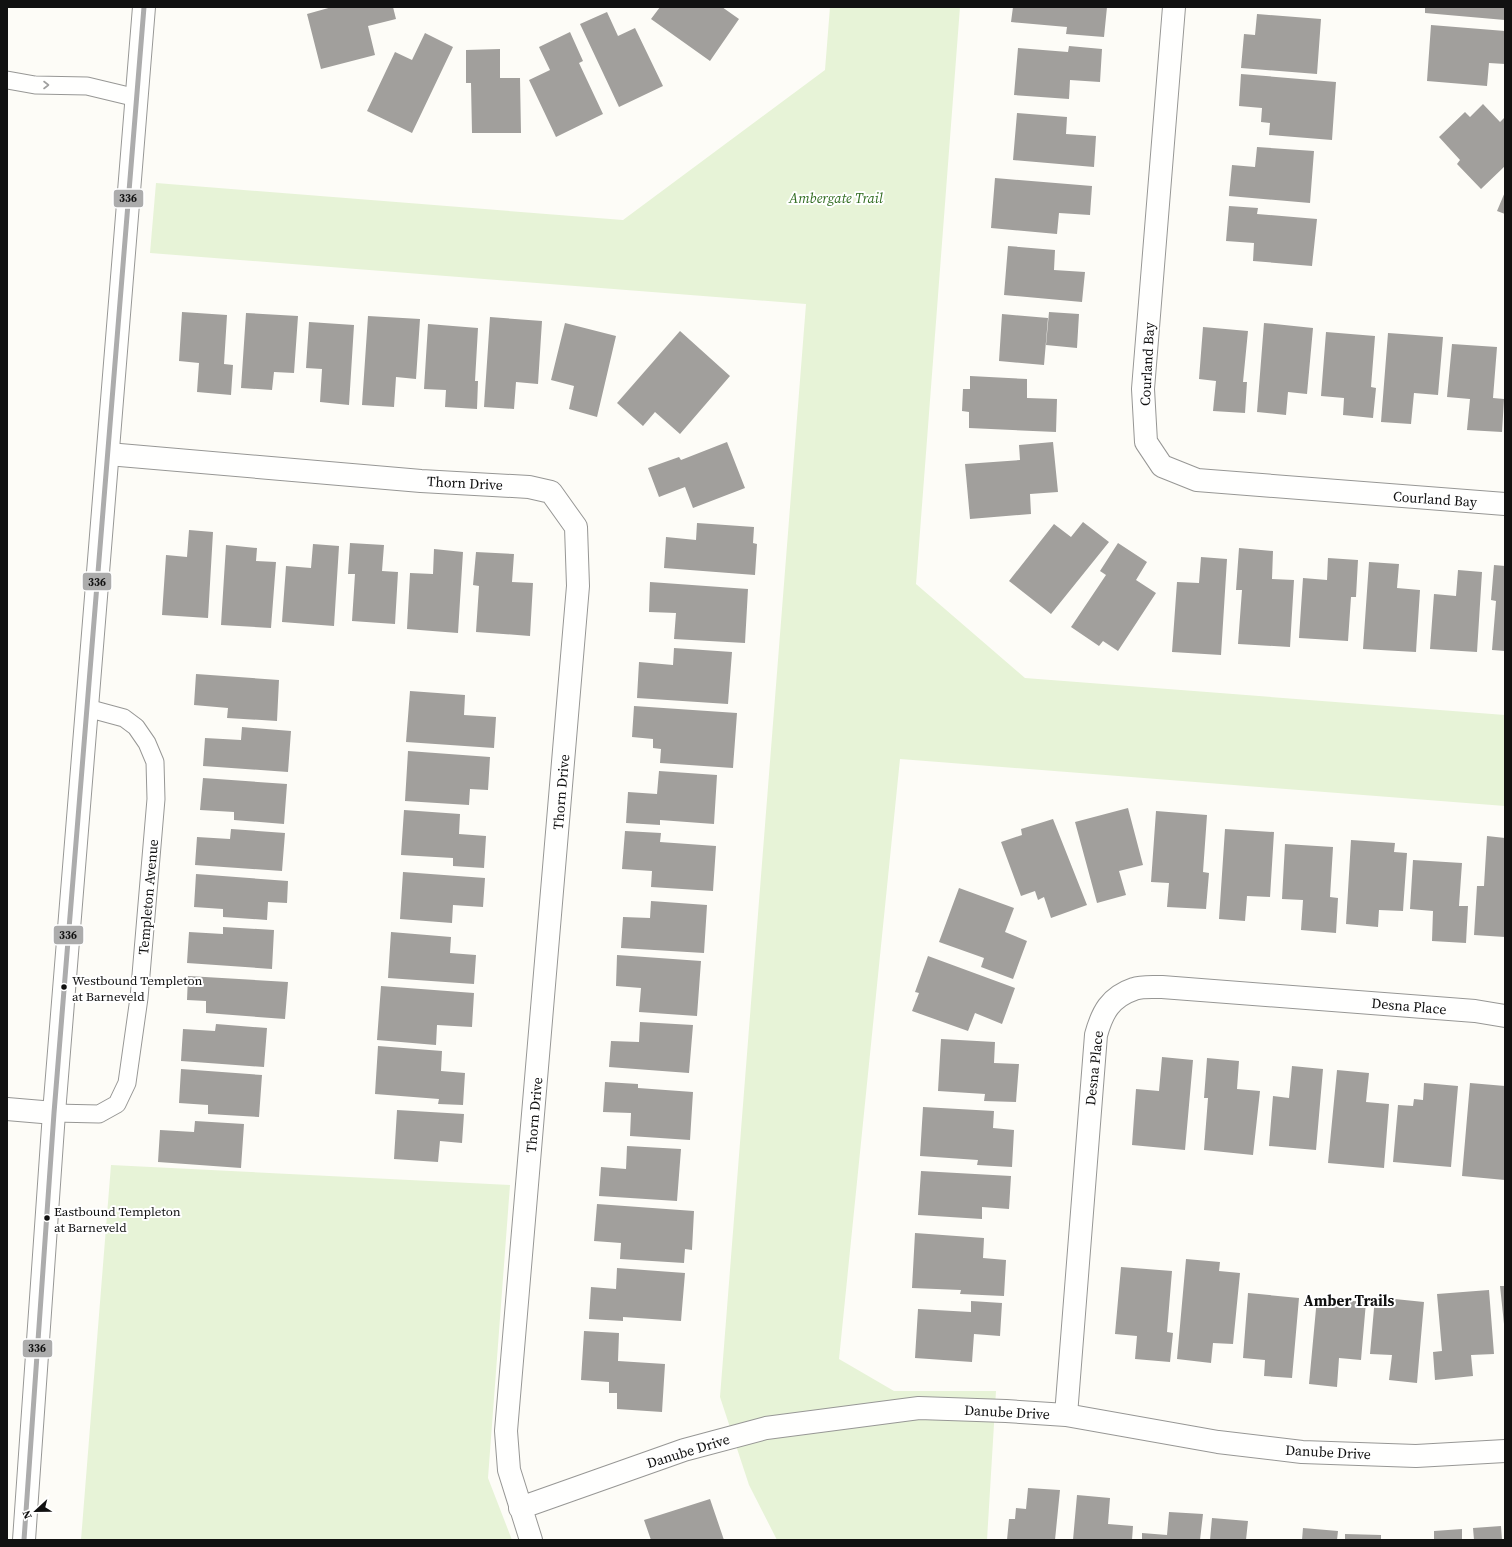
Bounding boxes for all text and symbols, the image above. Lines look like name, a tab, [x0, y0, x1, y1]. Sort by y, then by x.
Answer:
one-way arrow	[43, 81, 49, 89]
park label: Ambergate Trail	[788, 188, 883, 208]
line badge: 336	[113, 189, 144, 208]
text: 336	[119, 191, 137, 206]
street label: Courland Bay	[1135, 321, 1159, 406]
street label: Thorn Drive	[427, 471, 503, 495]
street label: Courland Bay	[1392, 486, 1478, 512]
line badge: 336	[82, 572, 112, 591]
text: 336	[88, 575, 106, 590]
street label: Thorn Drive	[548, 753, 574, 831]
street label: Templeton Avenue	[133, 838, 163, 956]
line badge: 336	[53, 925, 84, 945]
text: 336	[59, 928, 77, 943]
place label: Westbound Templeton at Barneveld	[72, 972, 203, 1005]
marker: Westbound Templeton at Barneveld	[59, 982, 69, 992]
street label: Desna Place	[1371, 993, 1447, 1019]
street label: Desna Place	[1080, 1029, 1108, 1107]
street label: Thorn Drive	[521, 1076, 547, 1154]
place label: Eastbound Templeton at Barneveld	[54, 1203, 181, 1236]
marker: Eastbound Templeton at Barneveld	[42, 1213, 52, 1223]
district label: Amber Trails	[1304, 1290, 1395, 1311]
line badge: 336	[22, 1339, 53, 1358]
text: 336	[28, 1341, 46, 1356]
street label: Danube Drive	[964, 1400, 1050, 1424]
street label: Danube Drive	[644, 1429, 732, 1473]
street label: Danube Drive	[1285, 1440, 1371, 1464]
north arrow	[16, 1491, 56, 1531]
text: N	[19, 1508, 36, 1521]

